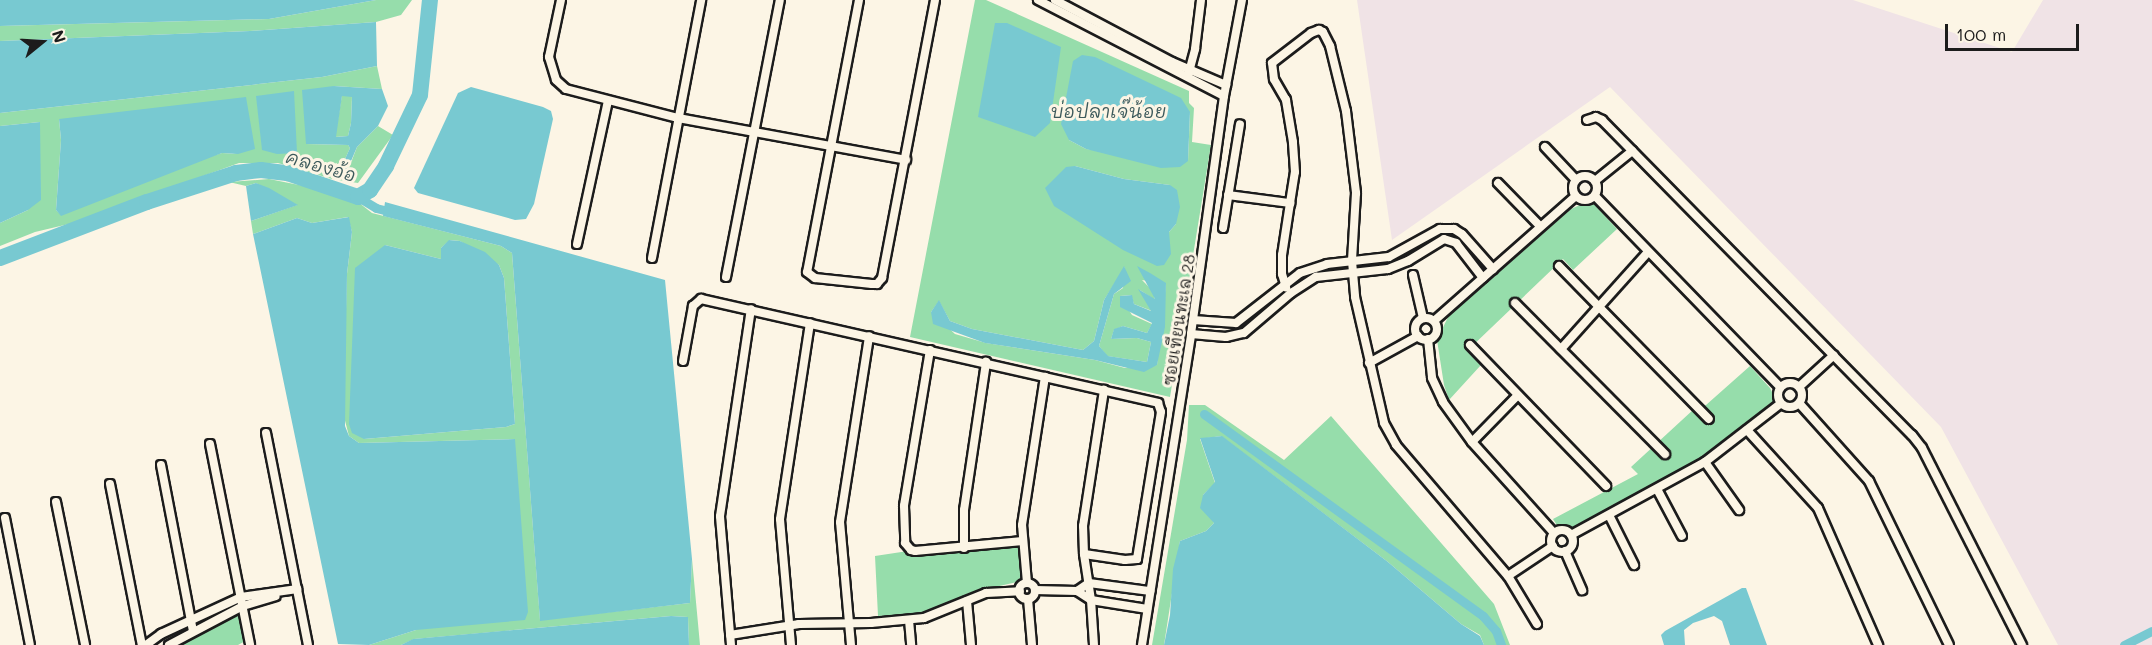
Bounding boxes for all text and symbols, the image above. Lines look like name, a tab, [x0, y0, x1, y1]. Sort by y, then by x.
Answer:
north arrow	[12, 12, 72, 72]
scale bar	[1948, 12, 2082, 50]
text: 100 m	[1956, 22, 2006, 46]
text: N	[48, 27, 71, 45]
water label: บ่อปลาเจ๊น้อย	[1050, 100, 1166, 122]
water label: คลองอ้อ	[284, 146, 358, 186]
street label: ซอยเทียนทะเล 28	[1159, 253, 1199, 387]

